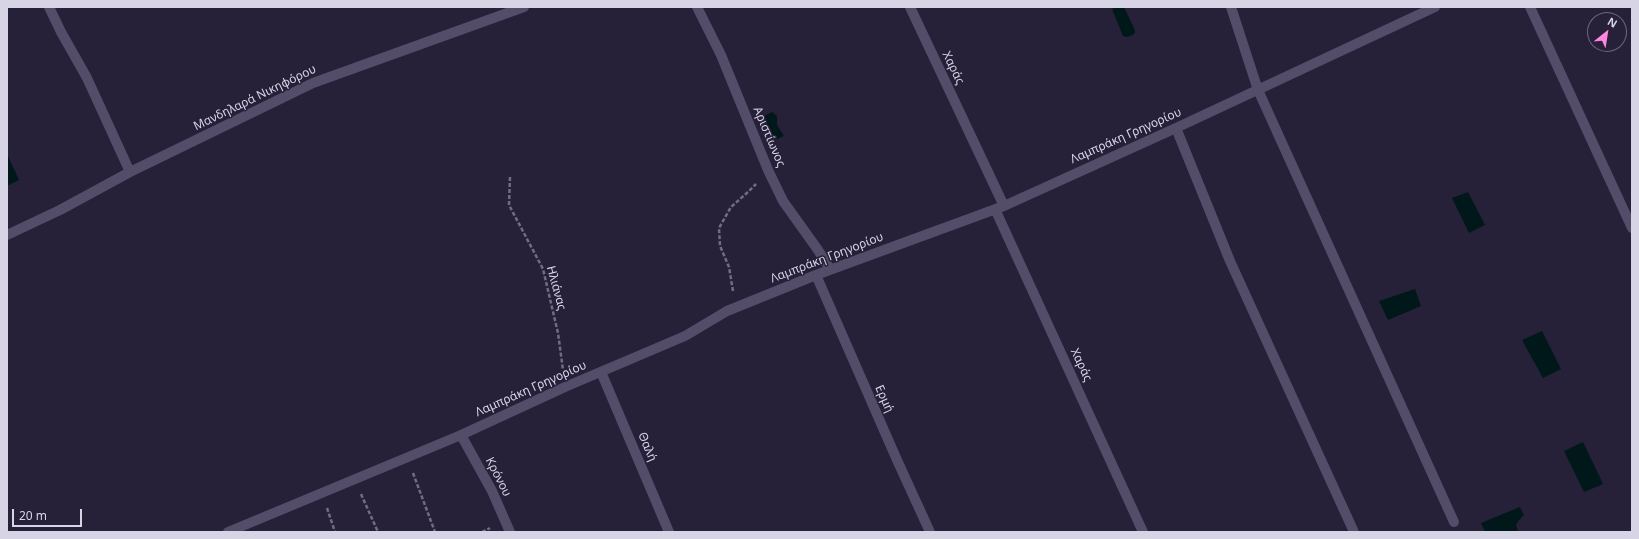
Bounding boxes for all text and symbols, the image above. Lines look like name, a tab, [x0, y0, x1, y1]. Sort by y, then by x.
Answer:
north arrow	[1587, 12, 1627, 52]
text: N	[1605, 13, 1620, 31]
street label: Χαράς	[939, 49, 967, 87]
street label: Μανδηλαρά Νικηφόρου	[191, 62, 319, 134]
street label: Αριστίωνος	[750, 105, 788, 169]
street label: Λαμπράκη Γρηγορίου	[1068, 105, 1184, 167]
street label: Λαμπράκη Γρηγορίου	[768, 230, 886, 286]
street label: Ηλιάνας	[543, 264, 569, 312]
street label: Χαράς	[1067, 346, 1095, 384]
street label: Λαμπράκη Γρηγορίου	[473, 358, 589, 420]
street label: Ερμή	[872, 383, 896, 415]
street label: Θαλή	[634, 430, 660, 464]
street label: Κρόνου	[482, 455, 514, 499]
scale bar	[14, 501, 84, 527]
text: 20 m	[19, 507, 47, 524]

